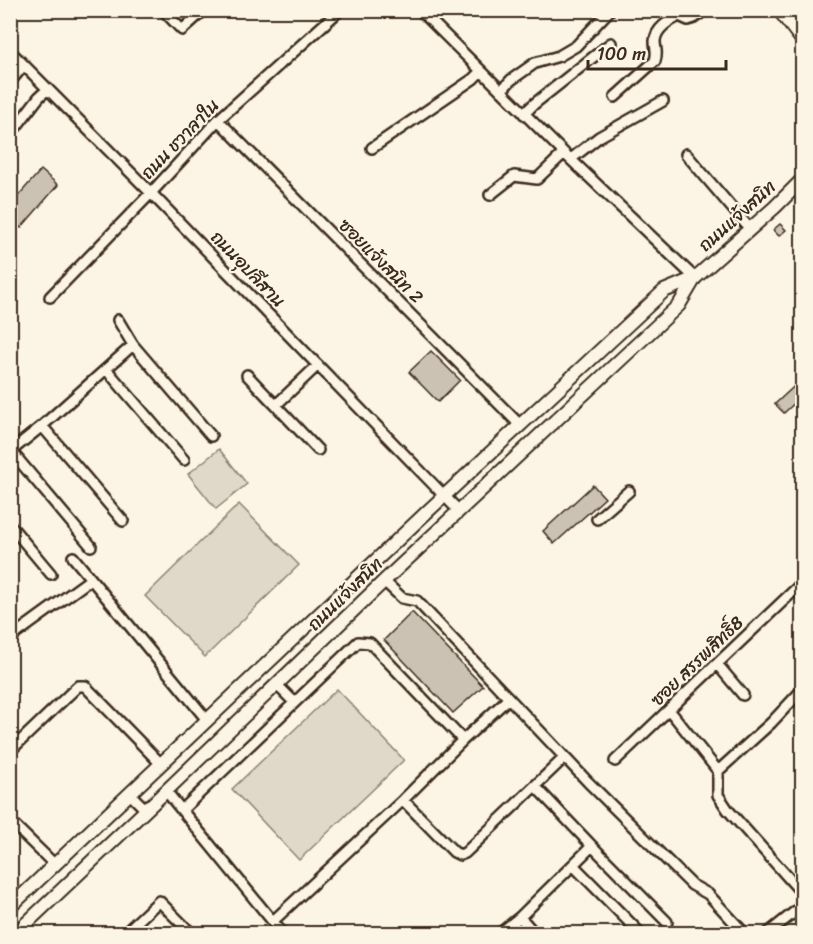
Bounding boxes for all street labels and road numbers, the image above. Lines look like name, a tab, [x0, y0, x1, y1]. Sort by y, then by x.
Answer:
street label: ถนน ชวาลาใน	[133, 91, 227, 187]
street label: ถนนแจ้งสนิท	[691, 172, 783, 260]
street label: ซอยแจ้งสนิท 2	[331, 211, 431, 311]
street label: ถนนอุปลีสาน	[203, 223, 293, 315]
street label: ถนนแจ้งสนิท	[299, 549, 391, 639]
street label: ซอย สรรพสิทธิ์8	[643, 608, 751, 714]

